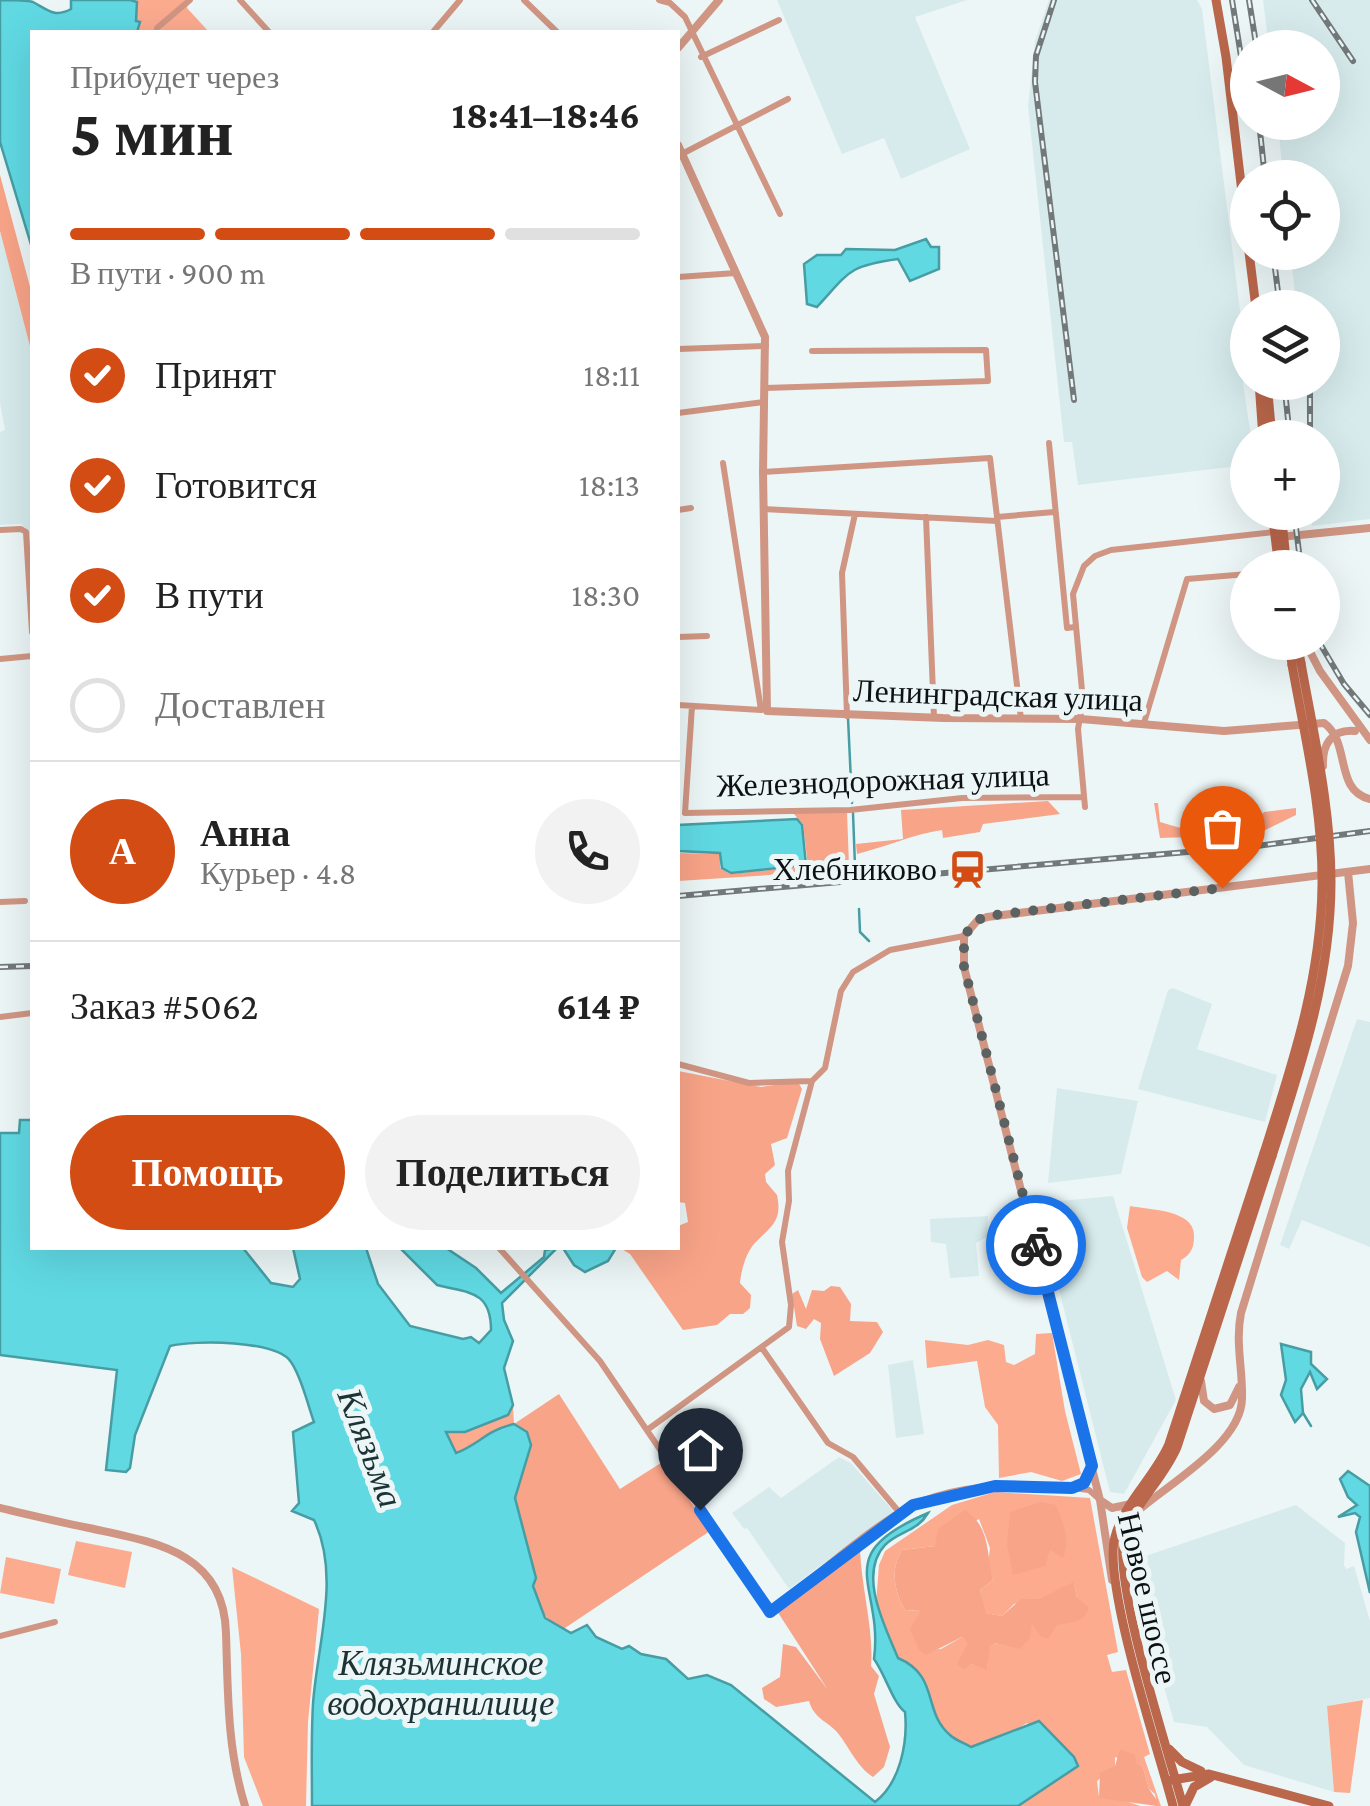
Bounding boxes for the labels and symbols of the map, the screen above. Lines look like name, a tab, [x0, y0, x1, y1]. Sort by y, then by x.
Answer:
north arrow	[1230, 30, 1340, 140]
street label: Ленинградская улица	[853, 672, 1143, 718]
street label: Железнодорожная улица	[716, 756, 1050, 804]
pin	[1180, 786, 1265, 889]
station icon: Хлебниково	[946, 848, 988, 890]
place label: Хлебниково	[772, 851, 937, 887]
courier	[986, 1195, 1086, 1295]
water label: Клязьма	[329, 1382, 410, 1513]
pin	[658, 1408, 743, 1511]
street label: Новое шоссе	[1111, 1509, 1185, 1687]
water label: Клязьминское водохранилище	[327, 1644, 555, 1723]

